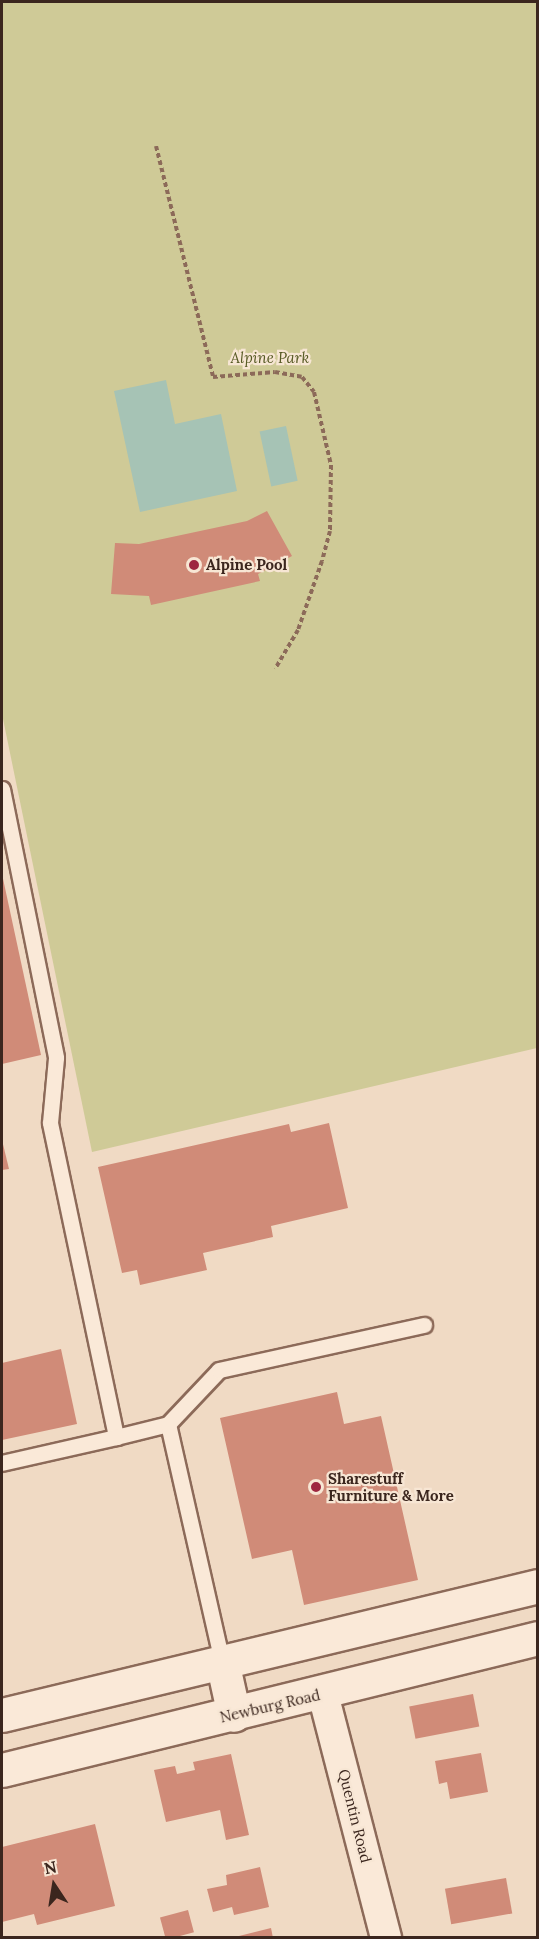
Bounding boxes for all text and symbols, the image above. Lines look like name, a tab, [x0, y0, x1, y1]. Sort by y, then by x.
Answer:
park label: Alpine Park	[231, 349, 309, 367]
place label: Alpine Pool	[206, 556, 287, 574]
marker: Alpine Pool	[187, 558, 201, 572]
place label: Sharestuff Furniture & More	[328, 1469, 454, 1504]
marker: Sharestuff Furniture & More	[309, 1480, 323, 1494]
street label: Newburg Road	[218, 1686, 322, 1726]
street label: Quentin Road	[335, 1767, 375, 1865]
north arrow	[24, 1855, 84, 1915]
text: N	[42, 1856, 58, 1878]

